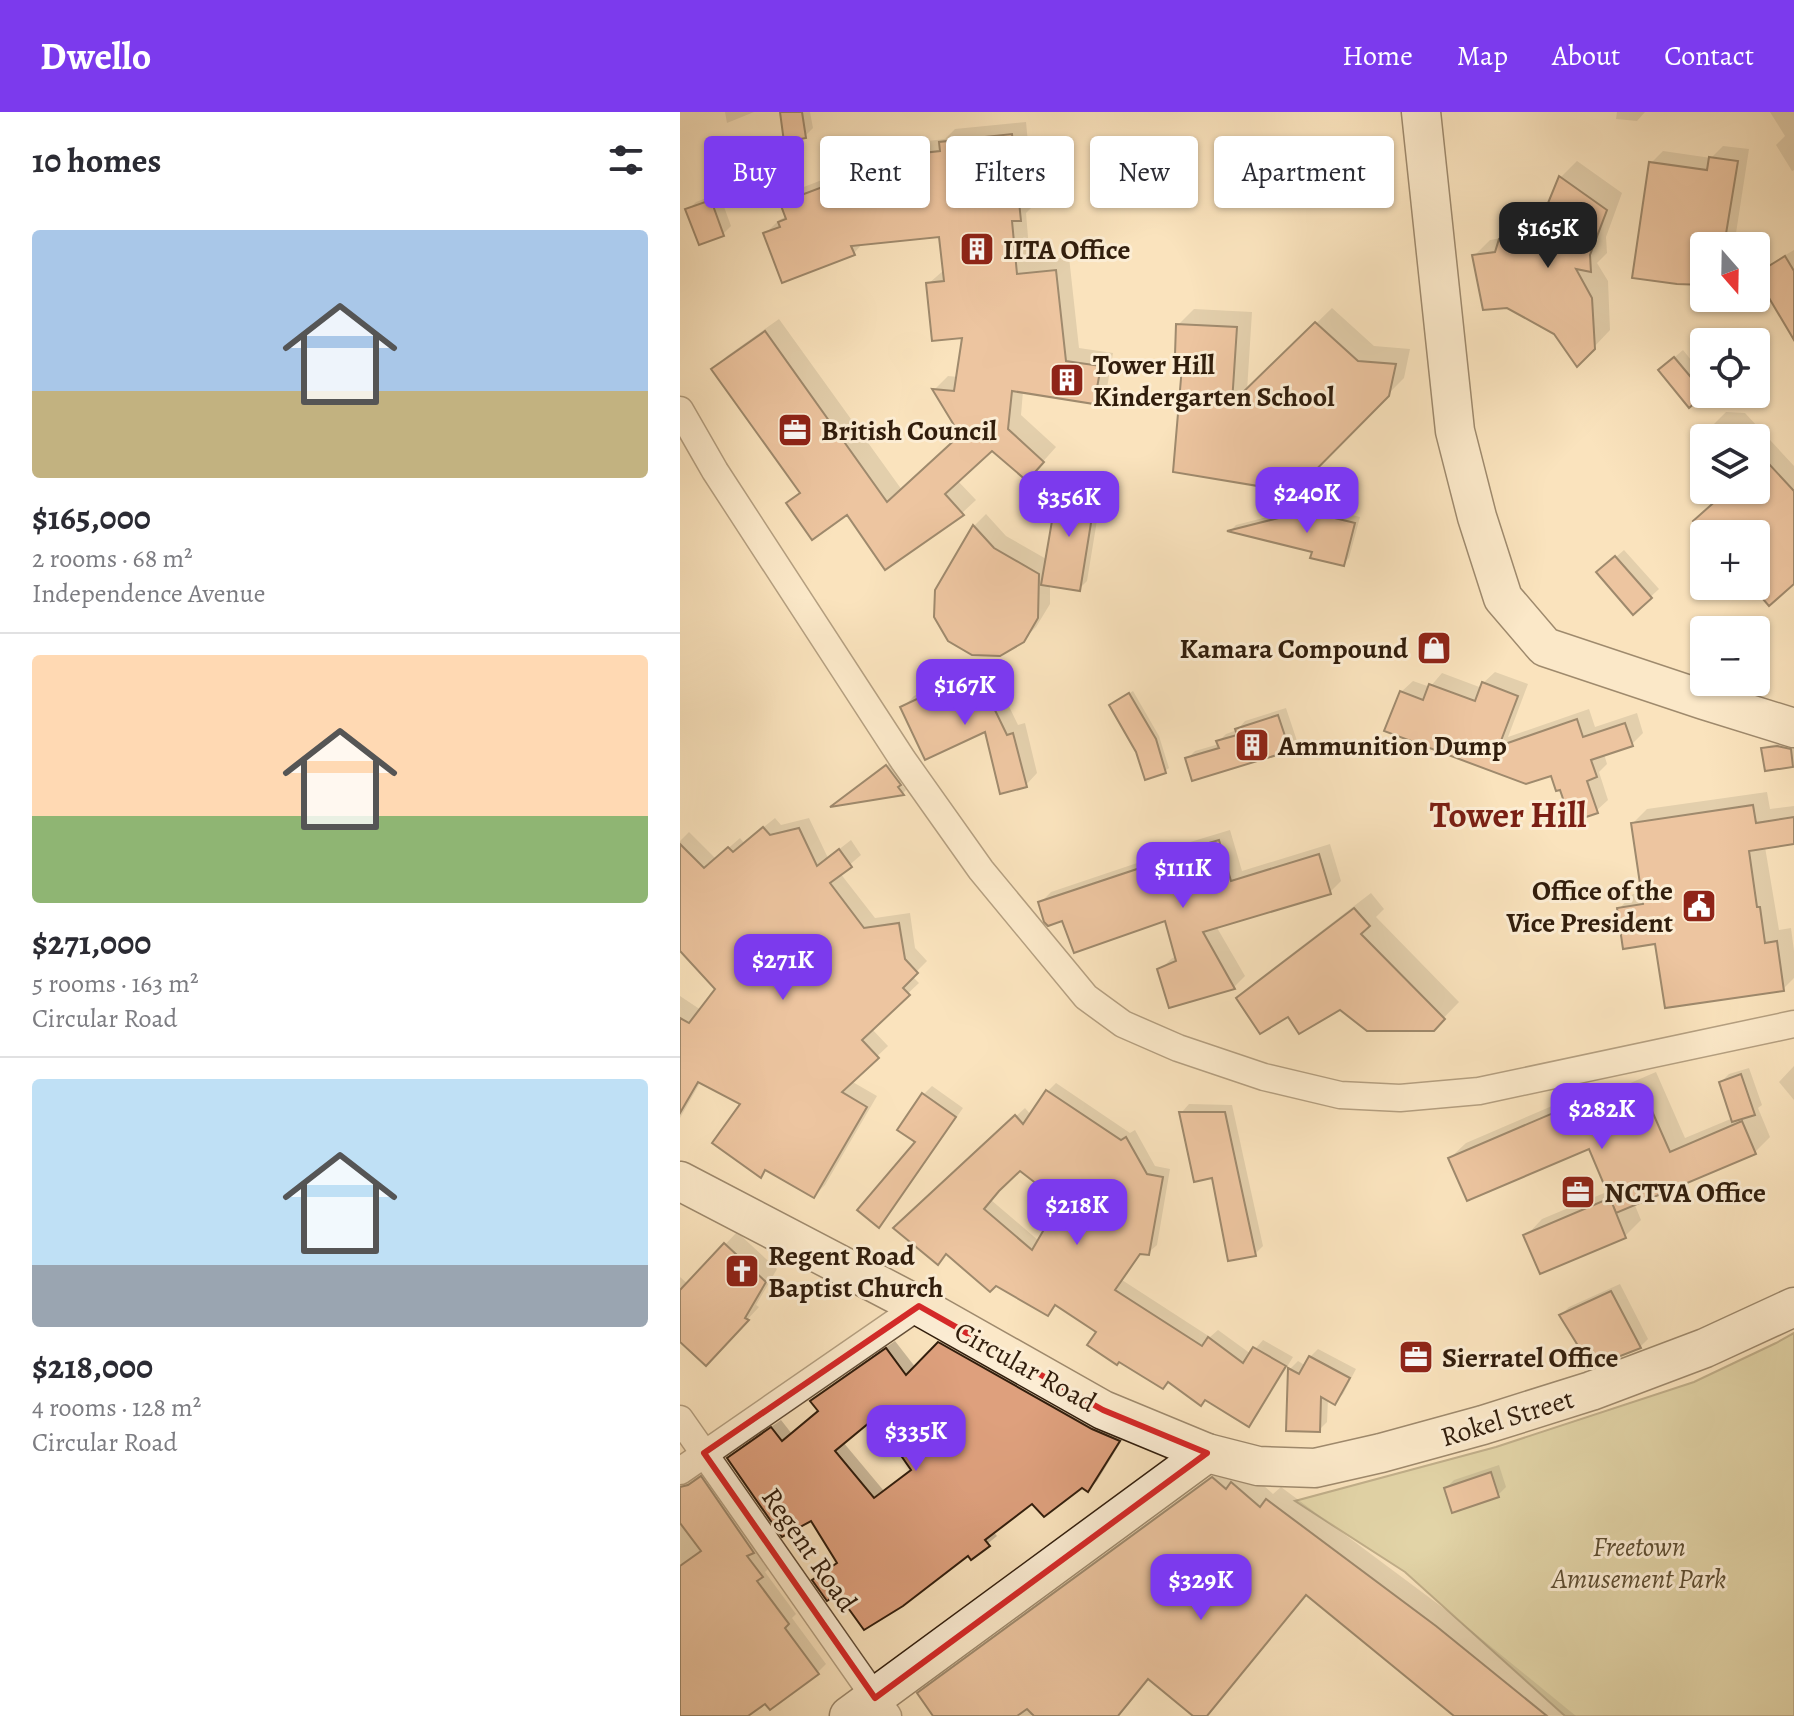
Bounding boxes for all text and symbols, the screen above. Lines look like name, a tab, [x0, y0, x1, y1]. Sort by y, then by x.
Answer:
text: Dwello	[40, 30, 151, 82]
text: Home	[1342, 37, 1413, 75]
text: Map	[1457, 37, 1508, 75]
text: About	[1552, 37, 1620, 75]
text: Contact	[1664, 37, 1754, 75]
chip: Buy	[704, 136, 804, 208]
chip: Rent	[820, 136, 930, 208]
chip: Filters	[946, 136, 1074, 208]
chip: New	[1090, 136, 1198, 208]
chip: Apartment	[1214, 136, 1394, 208]
text: 10 homes	[32, 137, 161, 184]
icon: filters	[604, 138, 648, 182]
pin: $165K	[1492, 202, 1604, 270]
text: $165K	[1517, 210, 1579, 245]
building icon: IITA Office	[958, 230, 996, 268]
place label: IITA Office	[1003, 231, 1130, 269]
north arrow	[1690, 232, 1770, 312]
map controls	[1690, 232, 1770, 696]
icon: home	[268, 282, 412, 426]
button: locate	[1690, 328, 1770, 408]
place label: Tower Hill Kindergarten School	[1093, 346, 1335, 416]
building icon: Tower Hill Kindergarten School	[1048, 361, 1086, 399]
office icon: British Council	[776, 411, 814, 449]
place label: British Council	[821, 412, 998, 450]
button: layers	[1690, 424, 1770, 504]
pin: $240K	[1251, 467, 1363, 535]
pin: $356K	[1013, 471, 1125, 539]
text: $240K	[1273, 475, 1341, 510]
text: $356K	[1037, 479, 1101, 514]
text: $165,000	[32, 494, 151, 541]
button: +	[1690, 520, 1770, 600]
text: 2 rooms · 68 m²	[32, 541, 193, 576]
text: Independence Avenue	[32, 576, 265, 611]
button: −	[1690, 616, 1770, 696]
shop icon: Kamara Compound	[1415, 629, 1453, 667]
place label: Kamara Compound	[1179, 630, 1409, 668]
pin: $167K	[909, 659, 1021, 727]
text: $167K	[934, 667, 996, 702]
icon: home	[268, 707, 412, 851]
building icon: Ammunition Dump	[1233, 726, 1271, 764]
place label: Ammunition Dump	[1277, 727, 1507, 765]
district label: Tower Hill	[1430, 790, 1587, 839]
pin: $111K	[1127, 842, 1239, 910]
text: $111K	[1154, 850, 1212, 885]
place label: Office of the Vice President	[1505, 872, 1673, 942]
public building icon: Office of the Vice President	[1680, 887, 1718, 925]
text: $271,000	[32, 919, 151, 966]
pin: $271K	[727, 934, 839, 1002]
text: $271K	[752, 942, 814, 977]
text: 5 rooms · 163 m²	[32, 966, 199, 1001]
text: Circular Road	[32, 1001, 178, 1036]
pin: $282K	[1546, 1083, 1658, 1151]
text: $282K	[1569, 1091, 1635, 1126]
icon: home	[268, 1131, 412, 1275]
office icon: NCTVA Office	[1559, 1173, 1597, 1211]
place label: NCTVA Office	[1604, 1174, 1766, 1212]
pin: $218K	[1021, 1179, 1133, 1247]
text: $218K	[1045, 1187, 1109, 1222]
place label: Regent Road Baptist Church	[768, 1237, 943, 1307]
church icon: Regent Road Baptist Church	[723, 1252, 761, 1290]
street label: Circular Road	[948, 1312, 1104, 1422]
office icon: Sierratel Office	[1397, 1338, 1435, 1376]
place label: Sierratel Office	[1442, 1339, 1619, 1377]
text: $218,000	[32, 1343, 153, 1390]
street label: Rokel Street	[1436, 1380, 1579, 1456]
text: 4 rooms · 128 m²	[32, 1390, 201, 1425]
pin: $335K	[860, 1405, 972, 1473]
text: $335K	[885, 1413, 947, 1448]
text: Circular Road	[32, 1425, 178, 1460]
street label: Regent Road	[752, 1480, 866, 1620]
park label: Freetown Amusement Park	[1550, 1528, 1726, 1598]
pin: $329K	[1145, 1554, 1257, 1622]
text: $329K	[1169, 1562, 1233, 1597]

